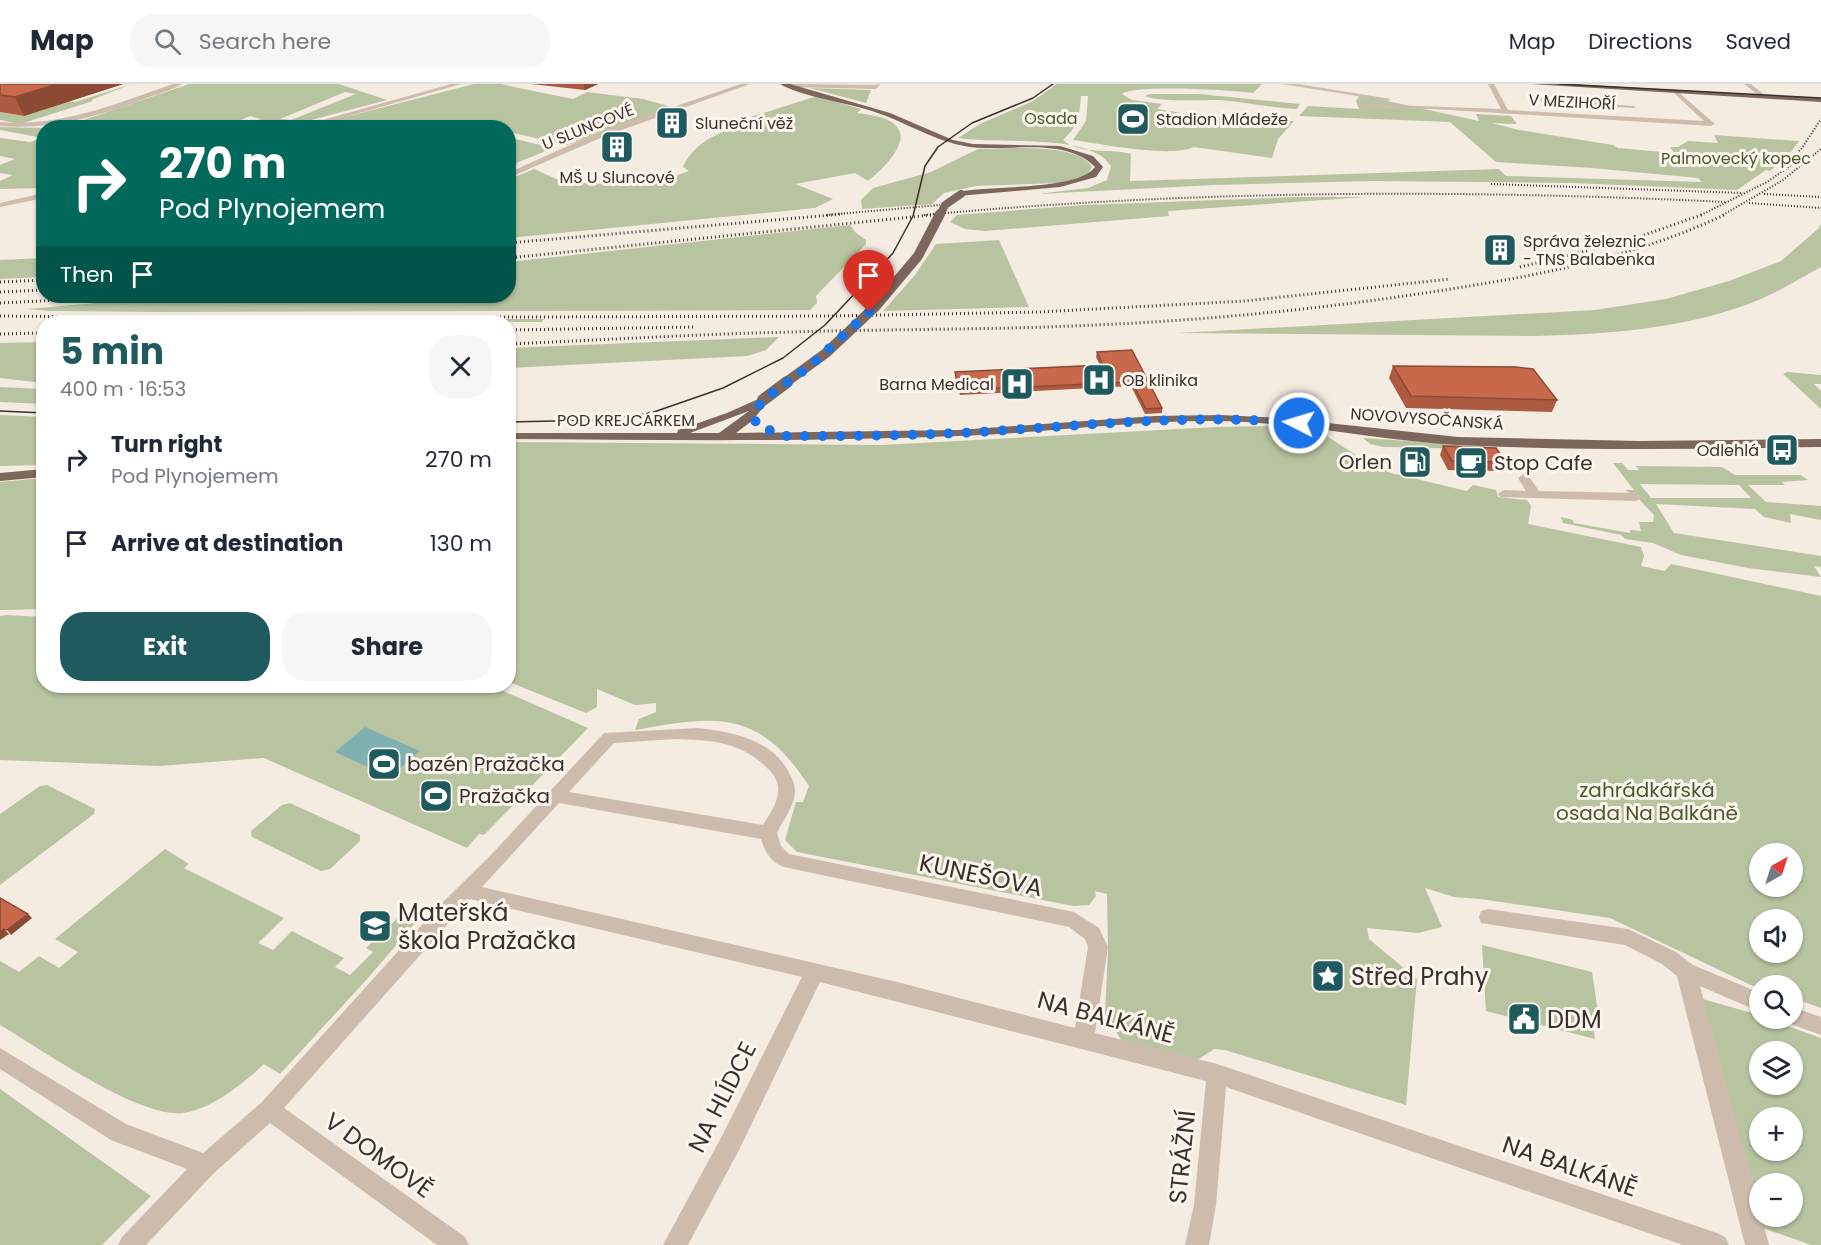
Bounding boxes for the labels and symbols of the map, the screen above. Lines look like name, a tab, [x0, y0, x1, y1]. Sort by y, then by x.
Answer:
street label: V MEZIHOŘÍ	[1528, 88, 1616, 116]
street label: U SLUNCOVÉ	[539, 98, 637, 156]
sports icon: Stadion Mládeže	[1115, 101, 1151, 137]
building icon: Sluneční věž	[654, 105, 690, 141]
park label: Osada	[1024, 107, 1078, 130]
place label: Stadion Mládeže	[1156, 108, 1288, 131]
place label: Sluneční věž	[695, 112, 793, 135]
building icon: MŠ U Sluncové	[599, 129, 635, 165]
park label: Palmovecký kopec	[1661, 147, 1811, 170]
place label: MŠ U Sluncové	[559, 166, 675, 189]
place label: Správa železnic - TNS Balabenka	[1523, 230, 1655, 271]
building icon: Správa železnic - TNS Balabenka	[1482, 232, 1518, 268]
pin	[843, 250, 894, 312]
hospital icon: OB klinika	[1081, 362, 1117, 398]
hospital icon: Barna Medical	[999, 366, 1035, 402]
place label: OB klinika	[1122, 369, 1198, 392]
place label: Barna Medical	[879, 373, 994, 396]
position arrow	[1267, 391, 1331, 455]
street label: NOVOVYSOČANSKÁ	[1350, 402, 1505, 436]
street label: POD KREJCÁRKEM	[557, 409, 695, 432]
bus stop icon: Odlehlá	[1764, 432, 1800, 468]
place label: Odlehlá	[1697, 439, 1759, 462]
fuel station icon: Orlen	[1397, 444, 1433, 480]
cafe icon: Stop Cafe	[1453, 445, 1489, 481]
place label: Orlen	[1339, 448, 1392, 476]
place label: Stop Cafe	[1494, 449, 1593, 477]
sports icon: bazén Pražačka	[366, 746, 402, 782]
place label: bazén Pražačka	[407, 750, 565, 778]
park label: zahrádkářská osada Na Balkáně	[1556, 776, 1738, 827]
sports icon: Pražačka	[418, 778, 454, 814]
place label: Pražačka	[459, 782, 550, 810]
north arrow	[1749, 843, 1803, 897]
street label: KUNEŠOVA	[916, 846, 1046, 904]
place label: Mateřská škola Pražačka	[398, 896, 576, 957]
school or university icon: Mateřská škola Pražačka	[357, 908, 393, 944]
place icon: Střed Prahy	[1310, 958, 1346, 994]
place label: Střed Prahy	[1351, 960, 1489, 993]
street label: NA BALKÁNĚ	[1034, 983, 1178, 1051]
public building icon: DDM	[1506, 1001, 1542, 1037]
place label: DDM	[1547, 1003, 1602, 1036]
street label: NA HLÍDCE	[680, 1036, 764, 1158]
street label: V DOMOVĚ	[318, 1104, 440, 1206]
street label: STRÁŽNÍ	[1161, 1109, 1203, 1205]
street label: NA BALKÁNĚ	[1498, 1128, 1642, 1204]

